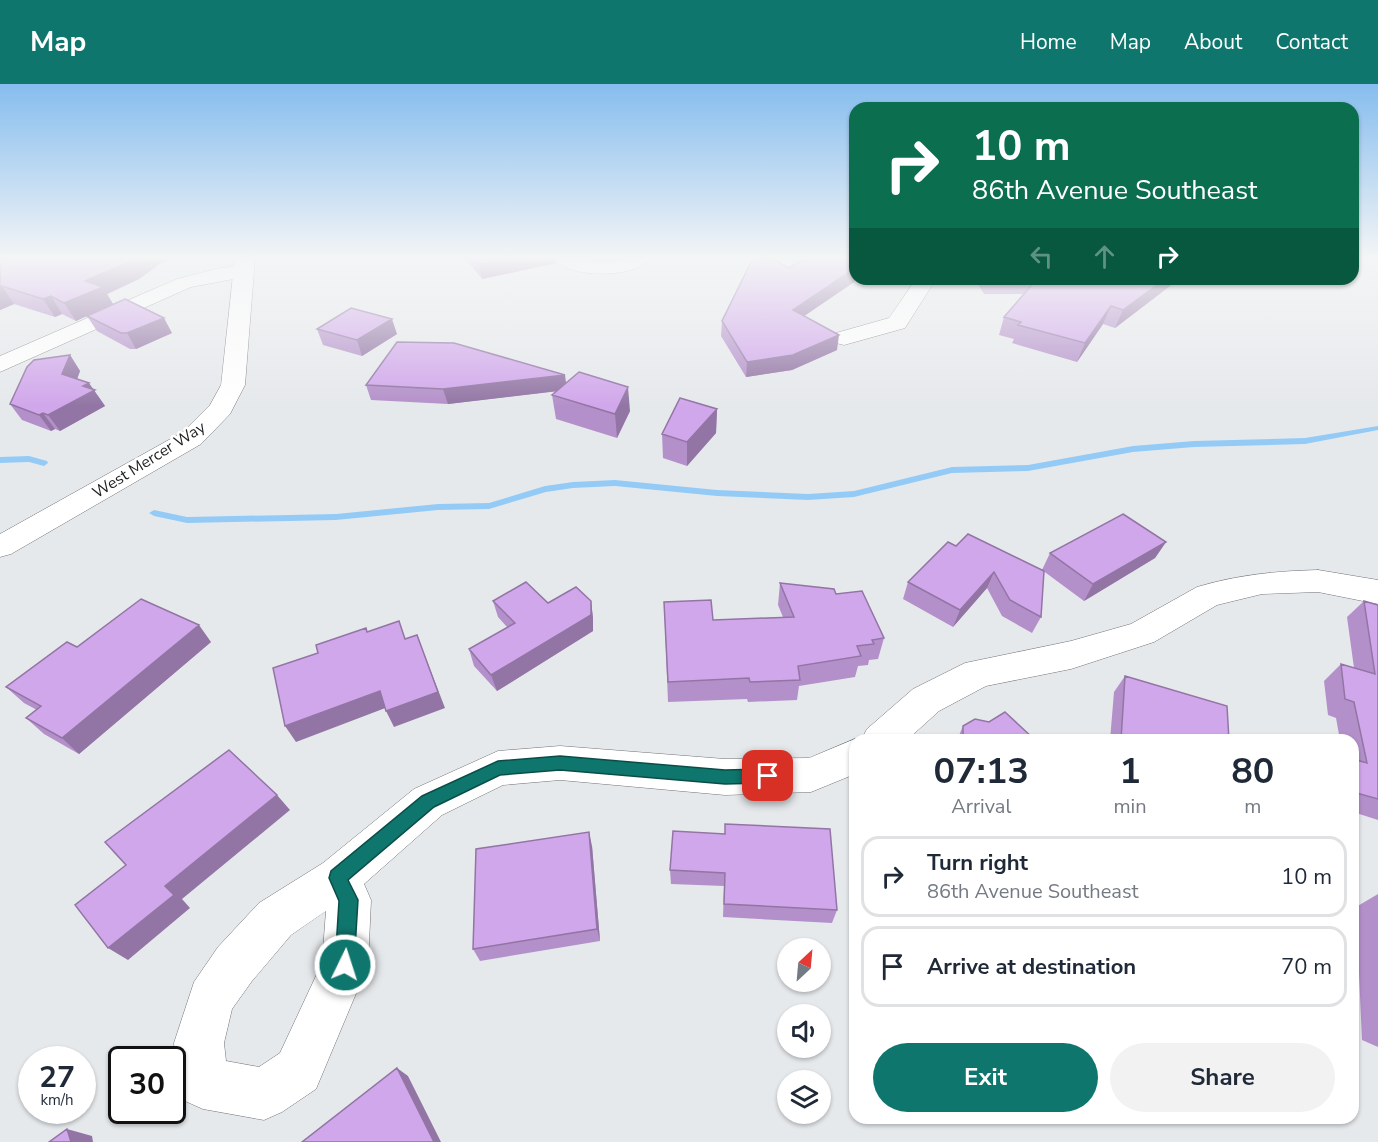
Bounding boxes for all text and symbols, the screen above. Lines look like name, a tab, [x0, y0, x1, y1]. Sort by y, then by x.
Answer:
text: Map	[30, 23, 86, 61]
text: Home	[1020, 28, 1077, 56]
text: Map	[1110, 28, 1151, 56]
text: About	[1184, 28, 1242, 56]
text: Contact	[1275, 28, 1348, 56]
text: 10 m	[972, 118, 1071, 175]
icon: right	[873, 126, 951, 204]
text: 86th Avenue Southeast	[972, 172, 1257, 209]
icon: left	[1025, 240, 1058, 273]
icon: ahead	[1088, 240, 1121, 273]
icon: right	[1151, 240, 1184, 273]
street label: West Mercer Way	[88, 416, 210, 504]
text: 07:13	[934, 747, 1029, 796]
text: 1	[1119, 747, 1141, 796]
text: 80	[1231, 747, 1274, 796]
pin	[742, 750, 793, 801]
icon: arrive	[751, 759, 784, 792]
text: Arrival	[951, 793, 1011, 820]
text: min	[1113, 793, 1147, 820]
text: m	[1244, 793, 1261, 820]
text: Turn right	[927, 848, 1028, 878]
icon: right	[876, 860, 909, 893]
text: 10 m	[1281, 862, 1332, 892]
text: 86th Avenue Southeast	[927, 878, 1138, 905]
position arrow	[313, 933, 377, 997]
north arrow	[777, 938, 831, 992]
map controls	[777, 938, 831, 1124]
icon: arrive	[876, 950, 909, 983]
text: Arrive at destination	[927, 952, 1136, 982]
text: 70 m	[1281, 952, 1332, 982]
button: sound	[777, 1004, 831, 1058]
button: Exit	[873, 1043, 1098, 1112]
button: Share	[1110, 1043, 1335, 1112]
speed limit sign: 30	[108, 1046, 186, 1124]
text: 27	[39, 1057, 75, 1098]
button: layers	[777, 1070, 831, 1124]
text: km/h	[40, 1090, 74, 1110]

